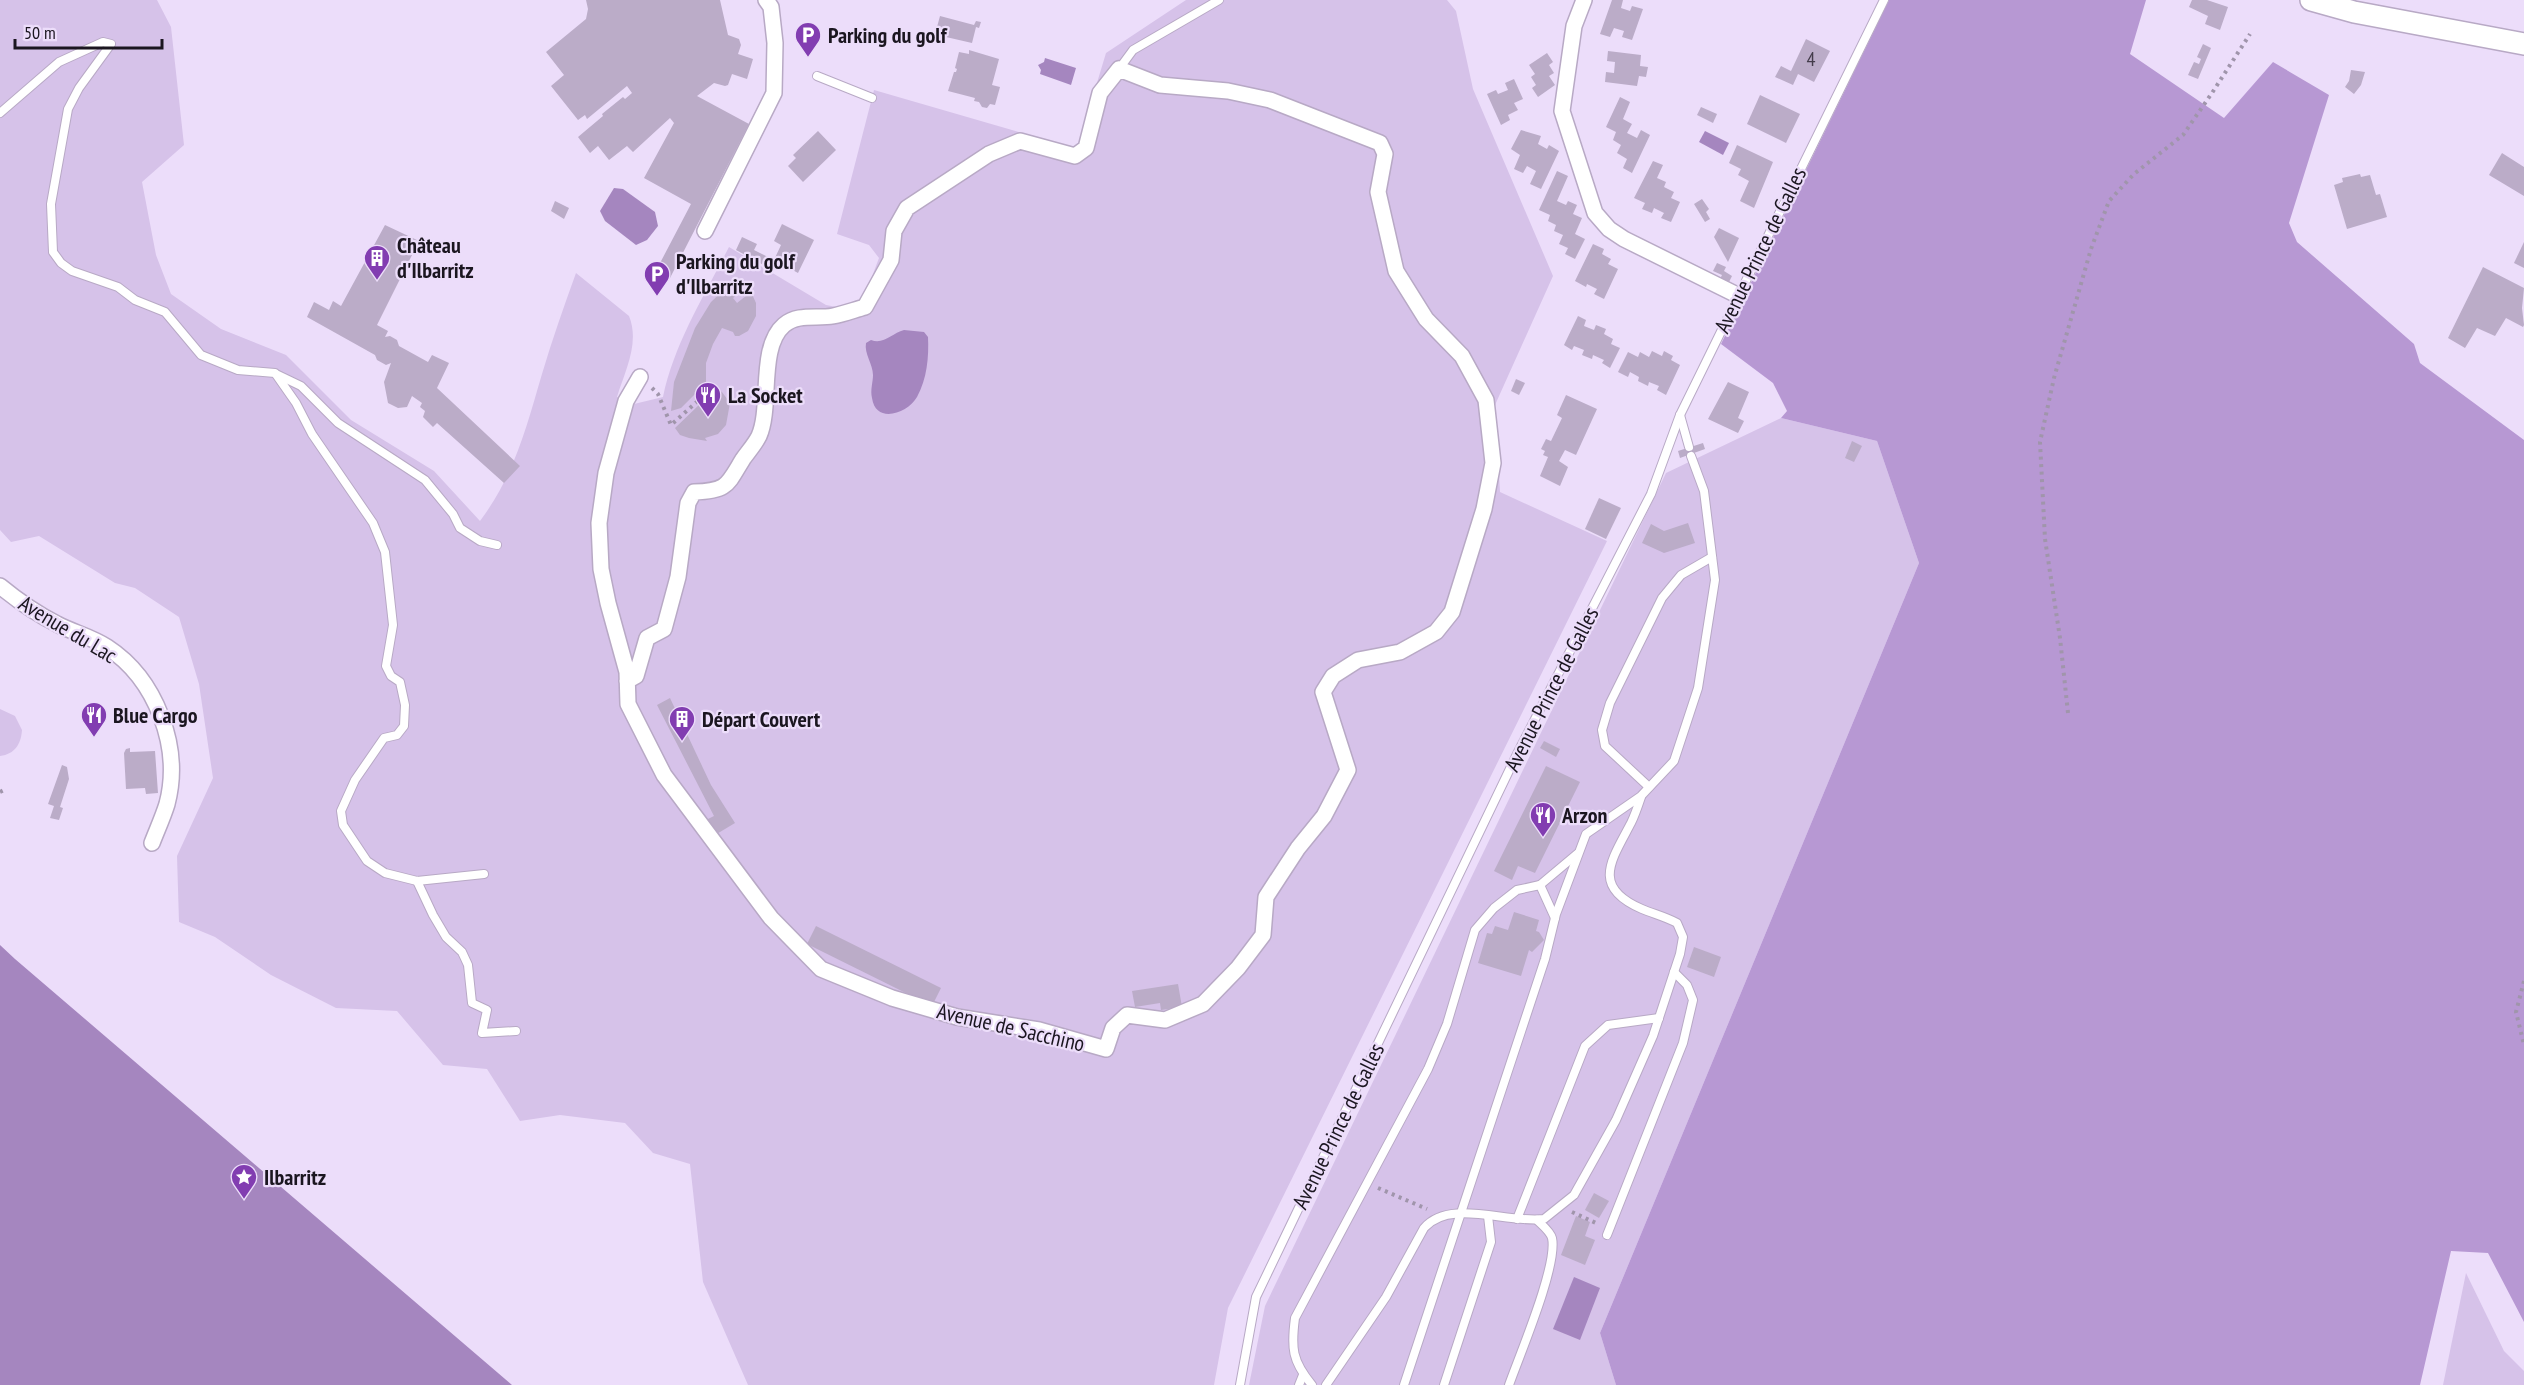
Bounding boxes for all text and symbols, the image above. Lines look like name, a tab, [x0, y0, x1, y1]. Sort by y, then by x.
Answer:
scale bar	[15, 12, 162, 50]
parking icon: Parking du golf	[793, 20, 823, 58]
text: 50 m	[24, 21, 56, 44]
place label: Parking du golf	[828, 21, 948, 49]
house number: 4	[1807, 46, 1816, 72]
street label: Avenue Prince de Galles	[1708, 163, 1812, 337]
place label: Château d'Ilbarritz	[397, 231, 474, 284]
building icon: Château d'Ilbarritz	[362, 243, 392, 281]
place label: Parking du golf d'Ilbarritz	[676, 247, 796, 300]
parking icon: Parking du golf d'Ilbarritz	[642, 259, 672, 297]
restaurant icon: La Socket	[693, 380, 723, 418]
place label: La Socket	[728, 381, 803, 409]
street label: Avenue du Lac	[14, 589, 122, 669]
street label: Avenue Prince de Galles	[1497, 602, 1605, 776]
restaurant icon: Blue Cargo	[79, 700, 109, 738]
place label: Blue Cargo	[113, 701, 198, 729]
building icon: Départ Couvert	[667, 704, 697, 742]
place label: Départ Couvert	[702, 705, 821, 733]
restaurant icon: Arzon	[1528, 800, 1558, 838]
place label: Arzon	[1561, 801, 1608, 829]
street label: Avenue de Sacchino	[934, 996, 1088, 1058]
street label: Avenue Prince de Galles	[1286, 1039, 1390, 1213]
place icon: Ilbarritz	[229, 1162, 259, 1200]
place label: Ilbarritz	[264, 1163, 326, 1191]

